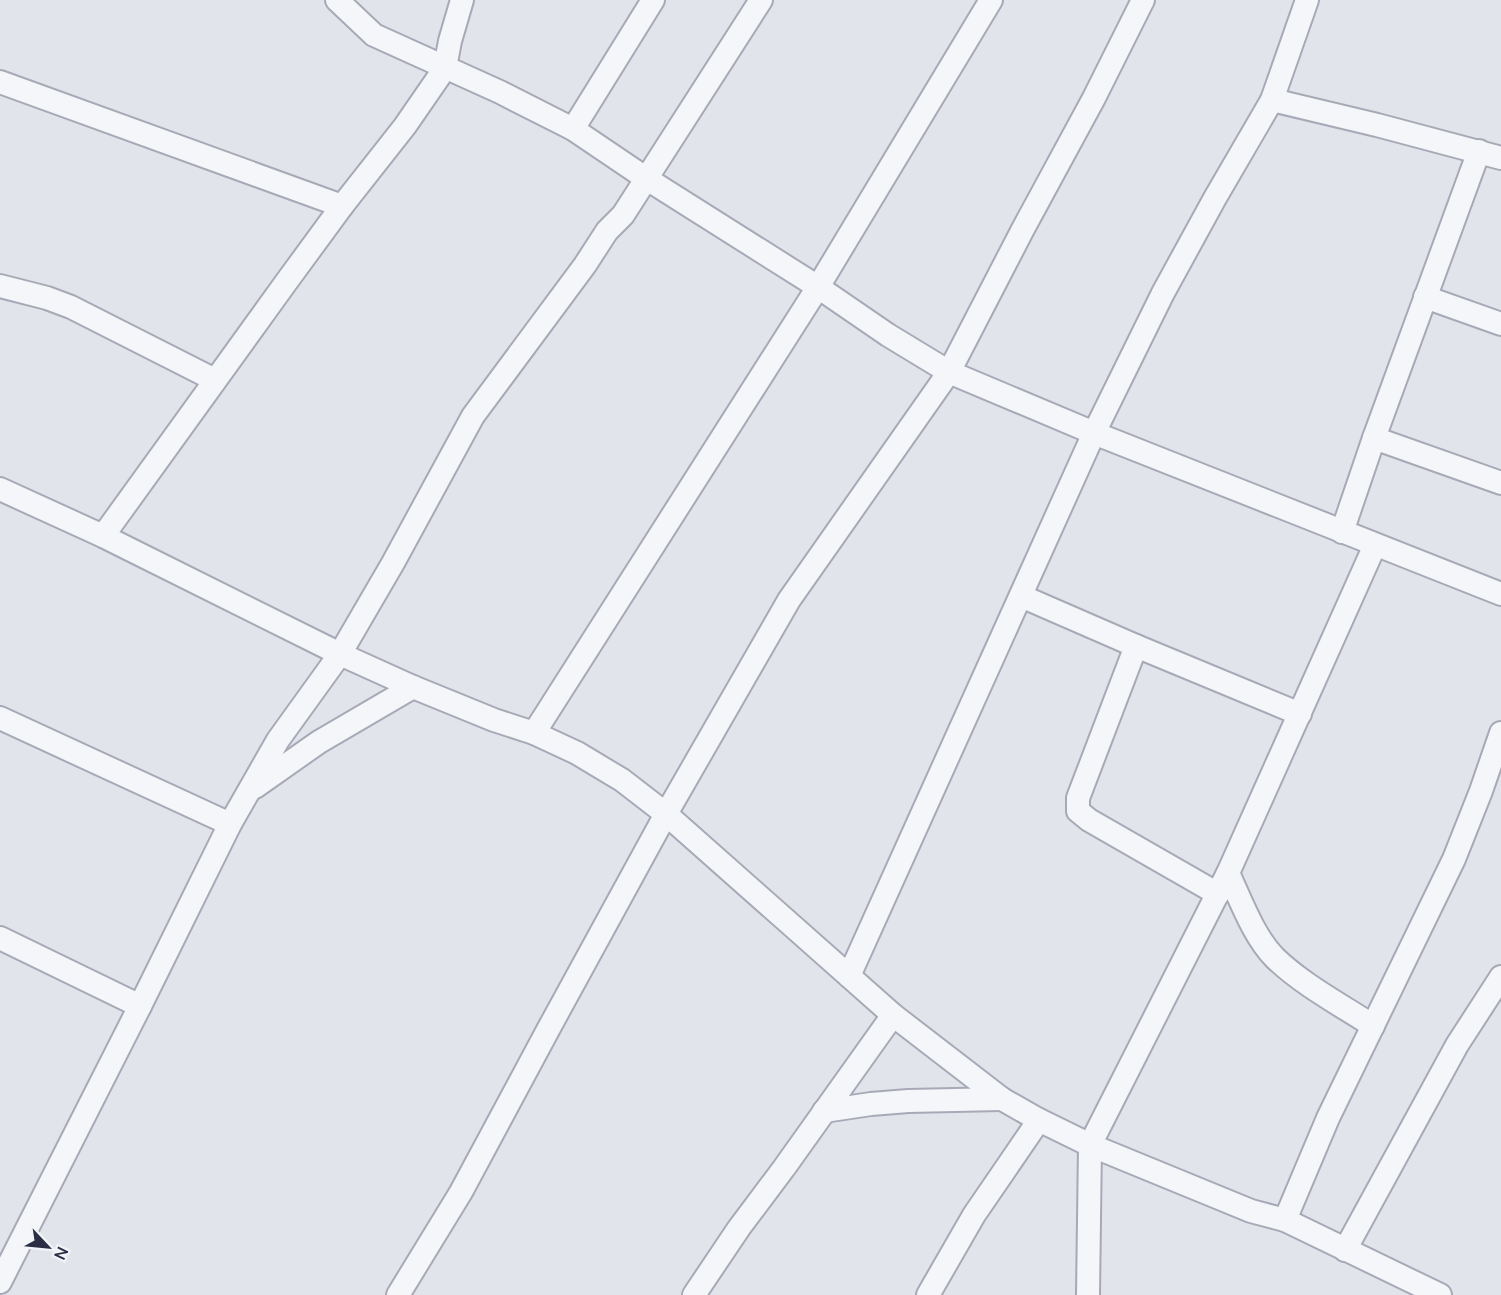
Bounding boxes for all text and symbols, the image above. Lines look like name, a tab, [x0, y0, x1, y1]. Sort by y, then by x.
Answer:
north arrow	[18, 1217, 78, 1277]
text: N	[48, 1243, 73, 1263]

